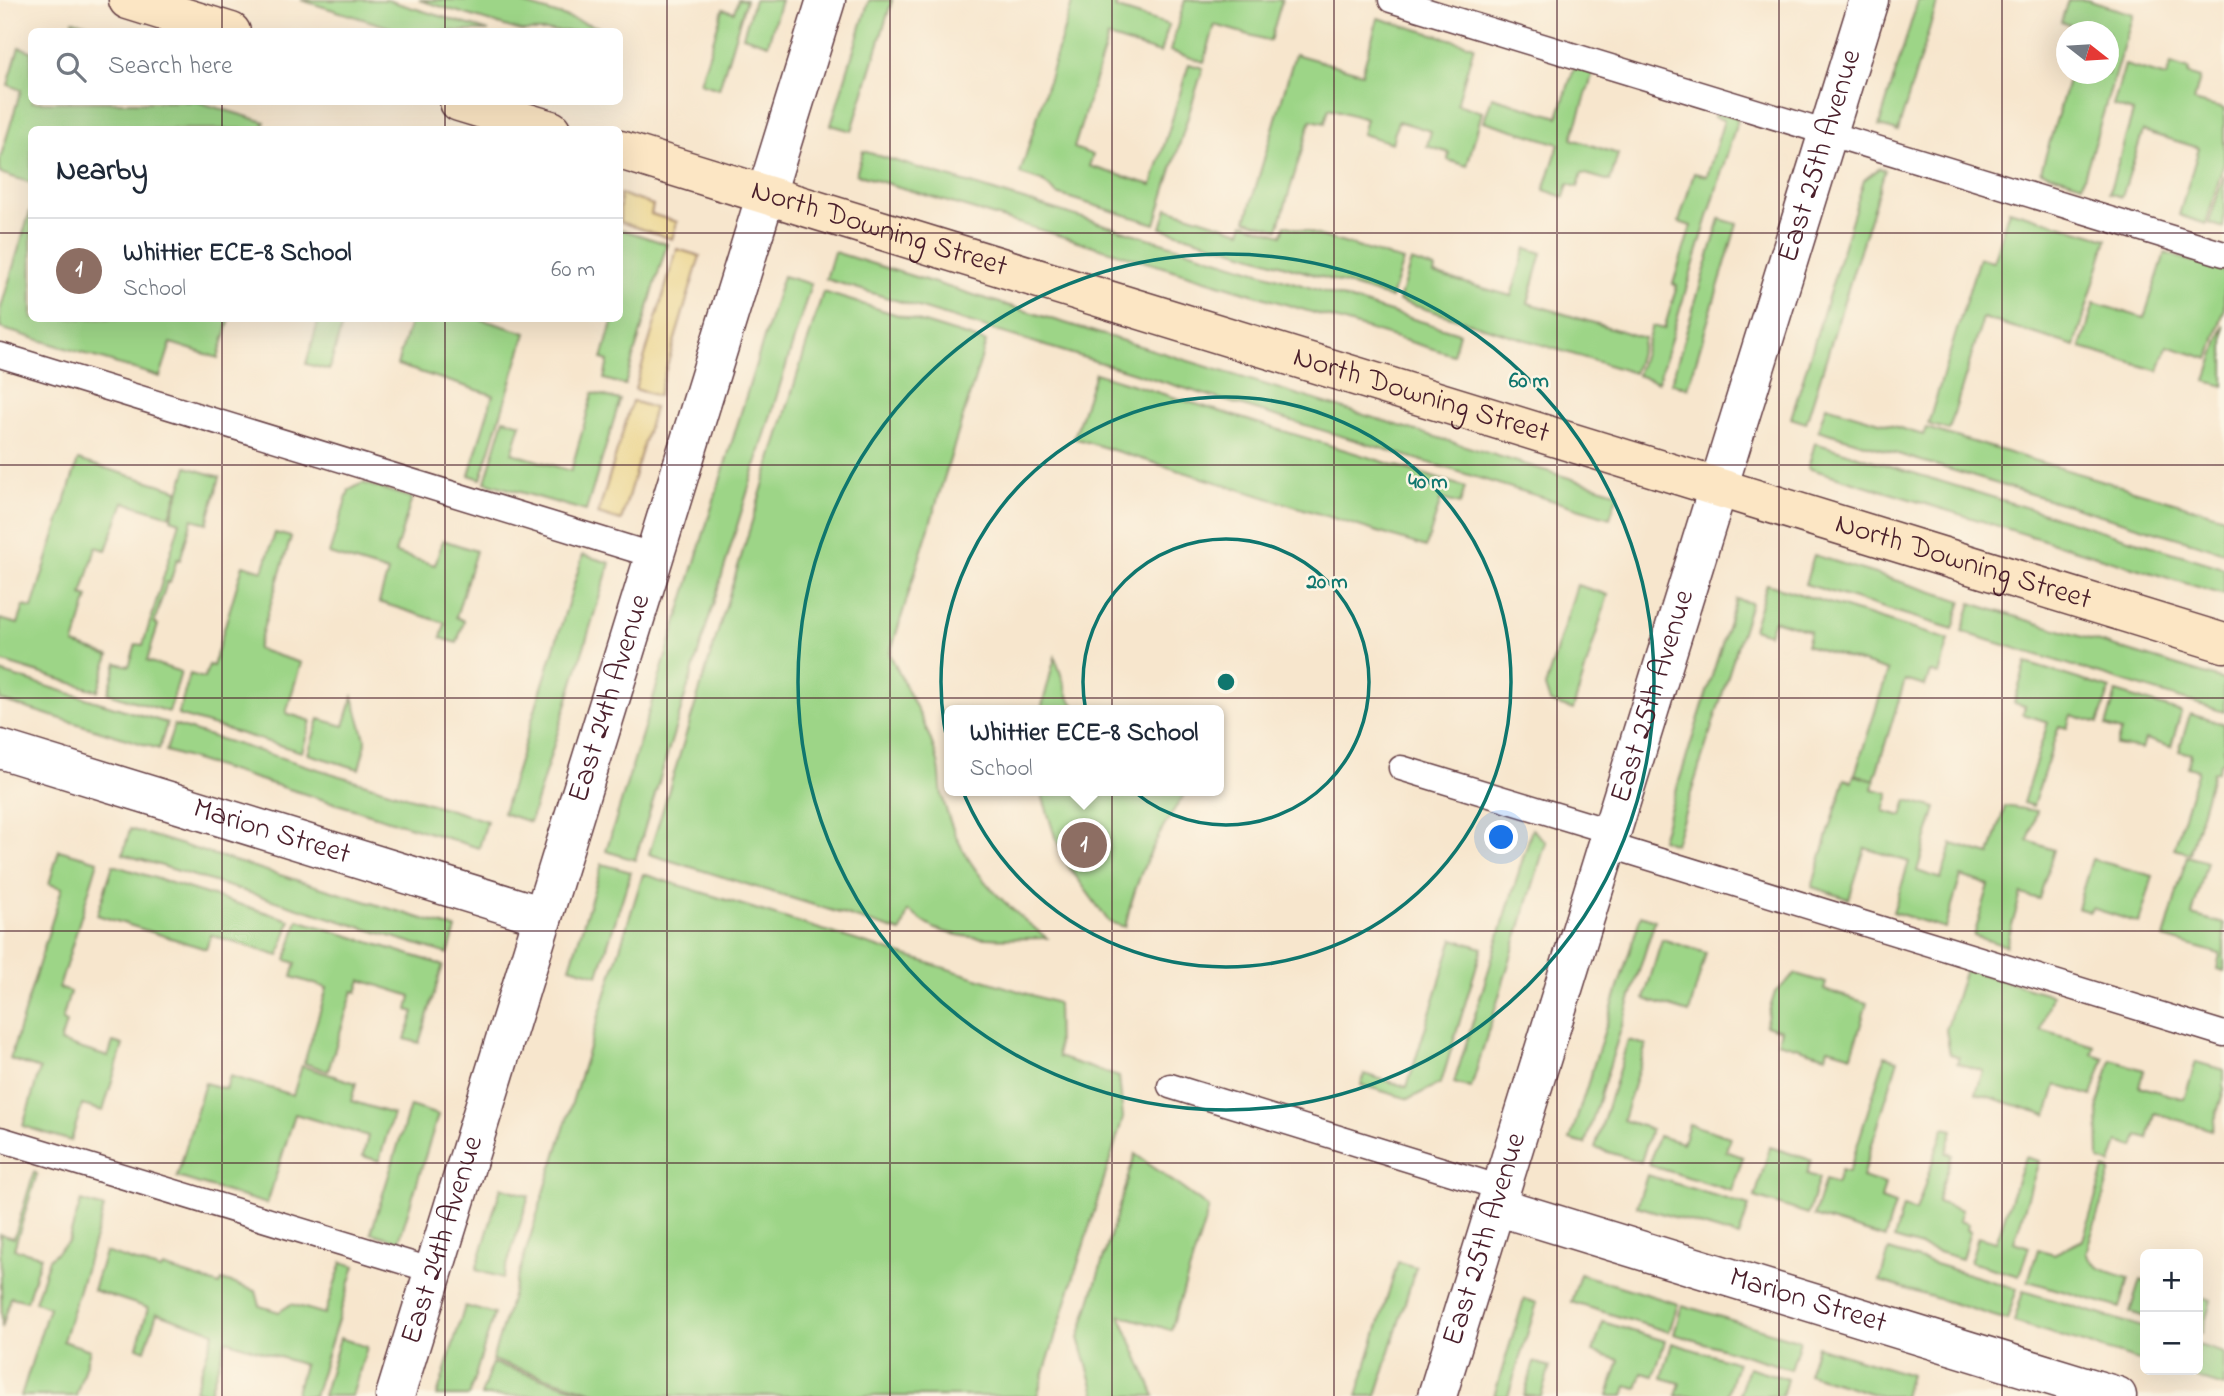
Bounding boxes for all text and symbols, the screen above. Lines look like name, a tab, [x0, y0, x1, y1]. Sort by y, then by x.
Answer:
north arrow	[2056, 21, 2119, 84]
search box	[28, 28, 623, 105]
street label: East 25th Avenue	[1767, 43, 1875, 268]
icon: search	[52, 48, 90, 86]
text: Search here	[108, 48, 233, 86]
text: Nearby	[56, 150, 148, 194]
street label: North Downing Street	[745, 170, 1013, 290]
text: Whittier ECE-8 School	[123, 235, 352, 273]
text: 1	[75, 254, 83, 287]
text: 60 m	[551, 254, 595, 287]
text: School	[123, 273, 186, 306]
street label: North Downing Street	[1287, 336, 1555, 456]
text: 60 m	[1509, 367, 1549, 397]
text: 40 m	[1408, 468, 1448, 498]
street label: North Downing Street	[1829, 503, 2097, 623]
text: 20 m	[1305, 568, 1348, 598]
street label: East 25th Avenue	[1600, 584, 1707, 809]
street label: East 24th Avenue	[557, 588, 663, 808]
centre of rings	[1214, 670, 1238, 694]
popup	[944, 705, 1224, 796]
text: Whittier ECE-8 School	[970, 715, 1198, 753]
text: School	[970, 753, 1033, 786]
street label: Marion Street	[187, 788, 356, 877]
pin: 1	[1061, 819, 1107, 871]
your location	[1484, 820, 1518, 854]
street label: East 25th Avenue	[1432, 1127, 1539, 1351]
street label: East 24th Avenue	[390, 1130, 496, 1350]
map controls	[2140, 1249, 2203, 1375]
button: +	[2140, 1249, 2203, 1312]
street label: Marion Street	[1723, 1257, 1892, 1346]
button: −	[2140, 1312, 2203, 1375]

